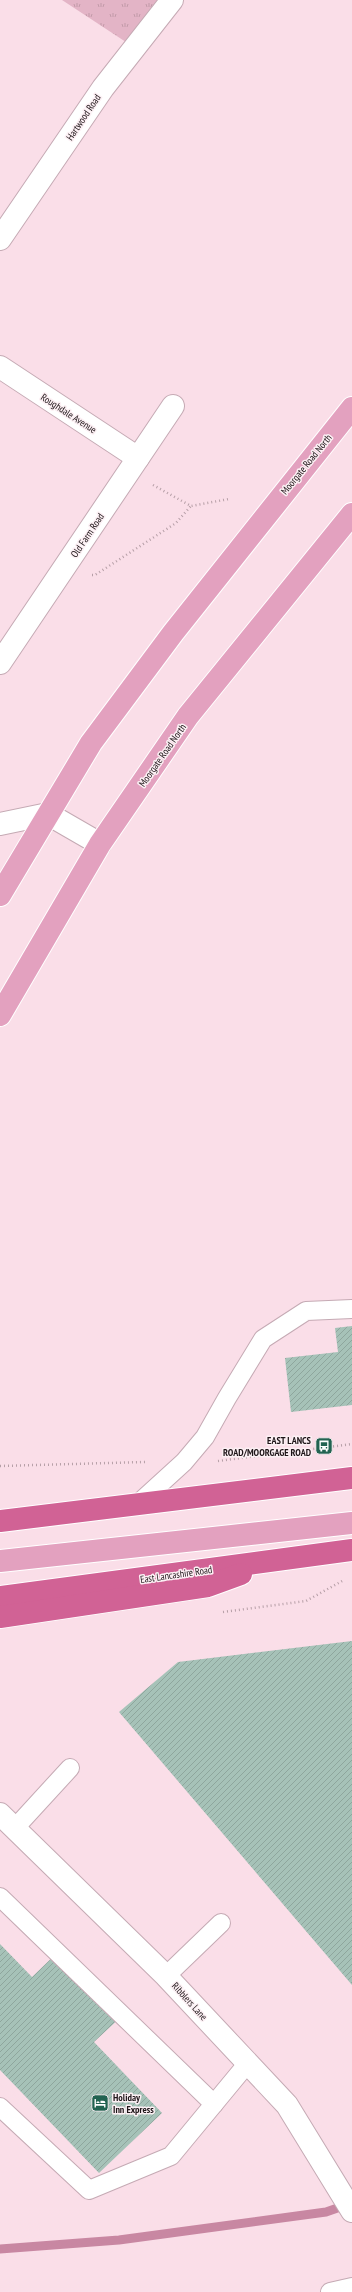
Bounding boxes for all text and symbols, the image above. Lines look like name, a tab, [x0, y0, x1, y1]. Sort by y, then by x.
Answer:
street label: Hartwood Road	[63, 92, 104, 143]
street label: Roughdale Avenue	[38, 391, 99, 436]
street label: Moorgate Road North	[278, 431, 335, 497]
street label: Old Farm Road	[68, 511, 107, 560]
street label: Moorgate Road North	[136, 721, 189, 789]
place label: EAST LANCS ROAD/MOORGAGE ROAD	[223, 1434, 312, 1459]
bus stop icon: EAST LANCS ROAD/MOORGAGE ROAD	[314, 1436, 334, 1456]
street label: East Lancashire Road	[139, 1563, 213, 1586]
street label: Ribblers Lane	[169, 1980, 210, 2023]
place label: Holiday Inn Express	[113, 2091, 154, 2116]
hotel icon: Holiday Inn Express	[90, 2093, 110, 2113]

